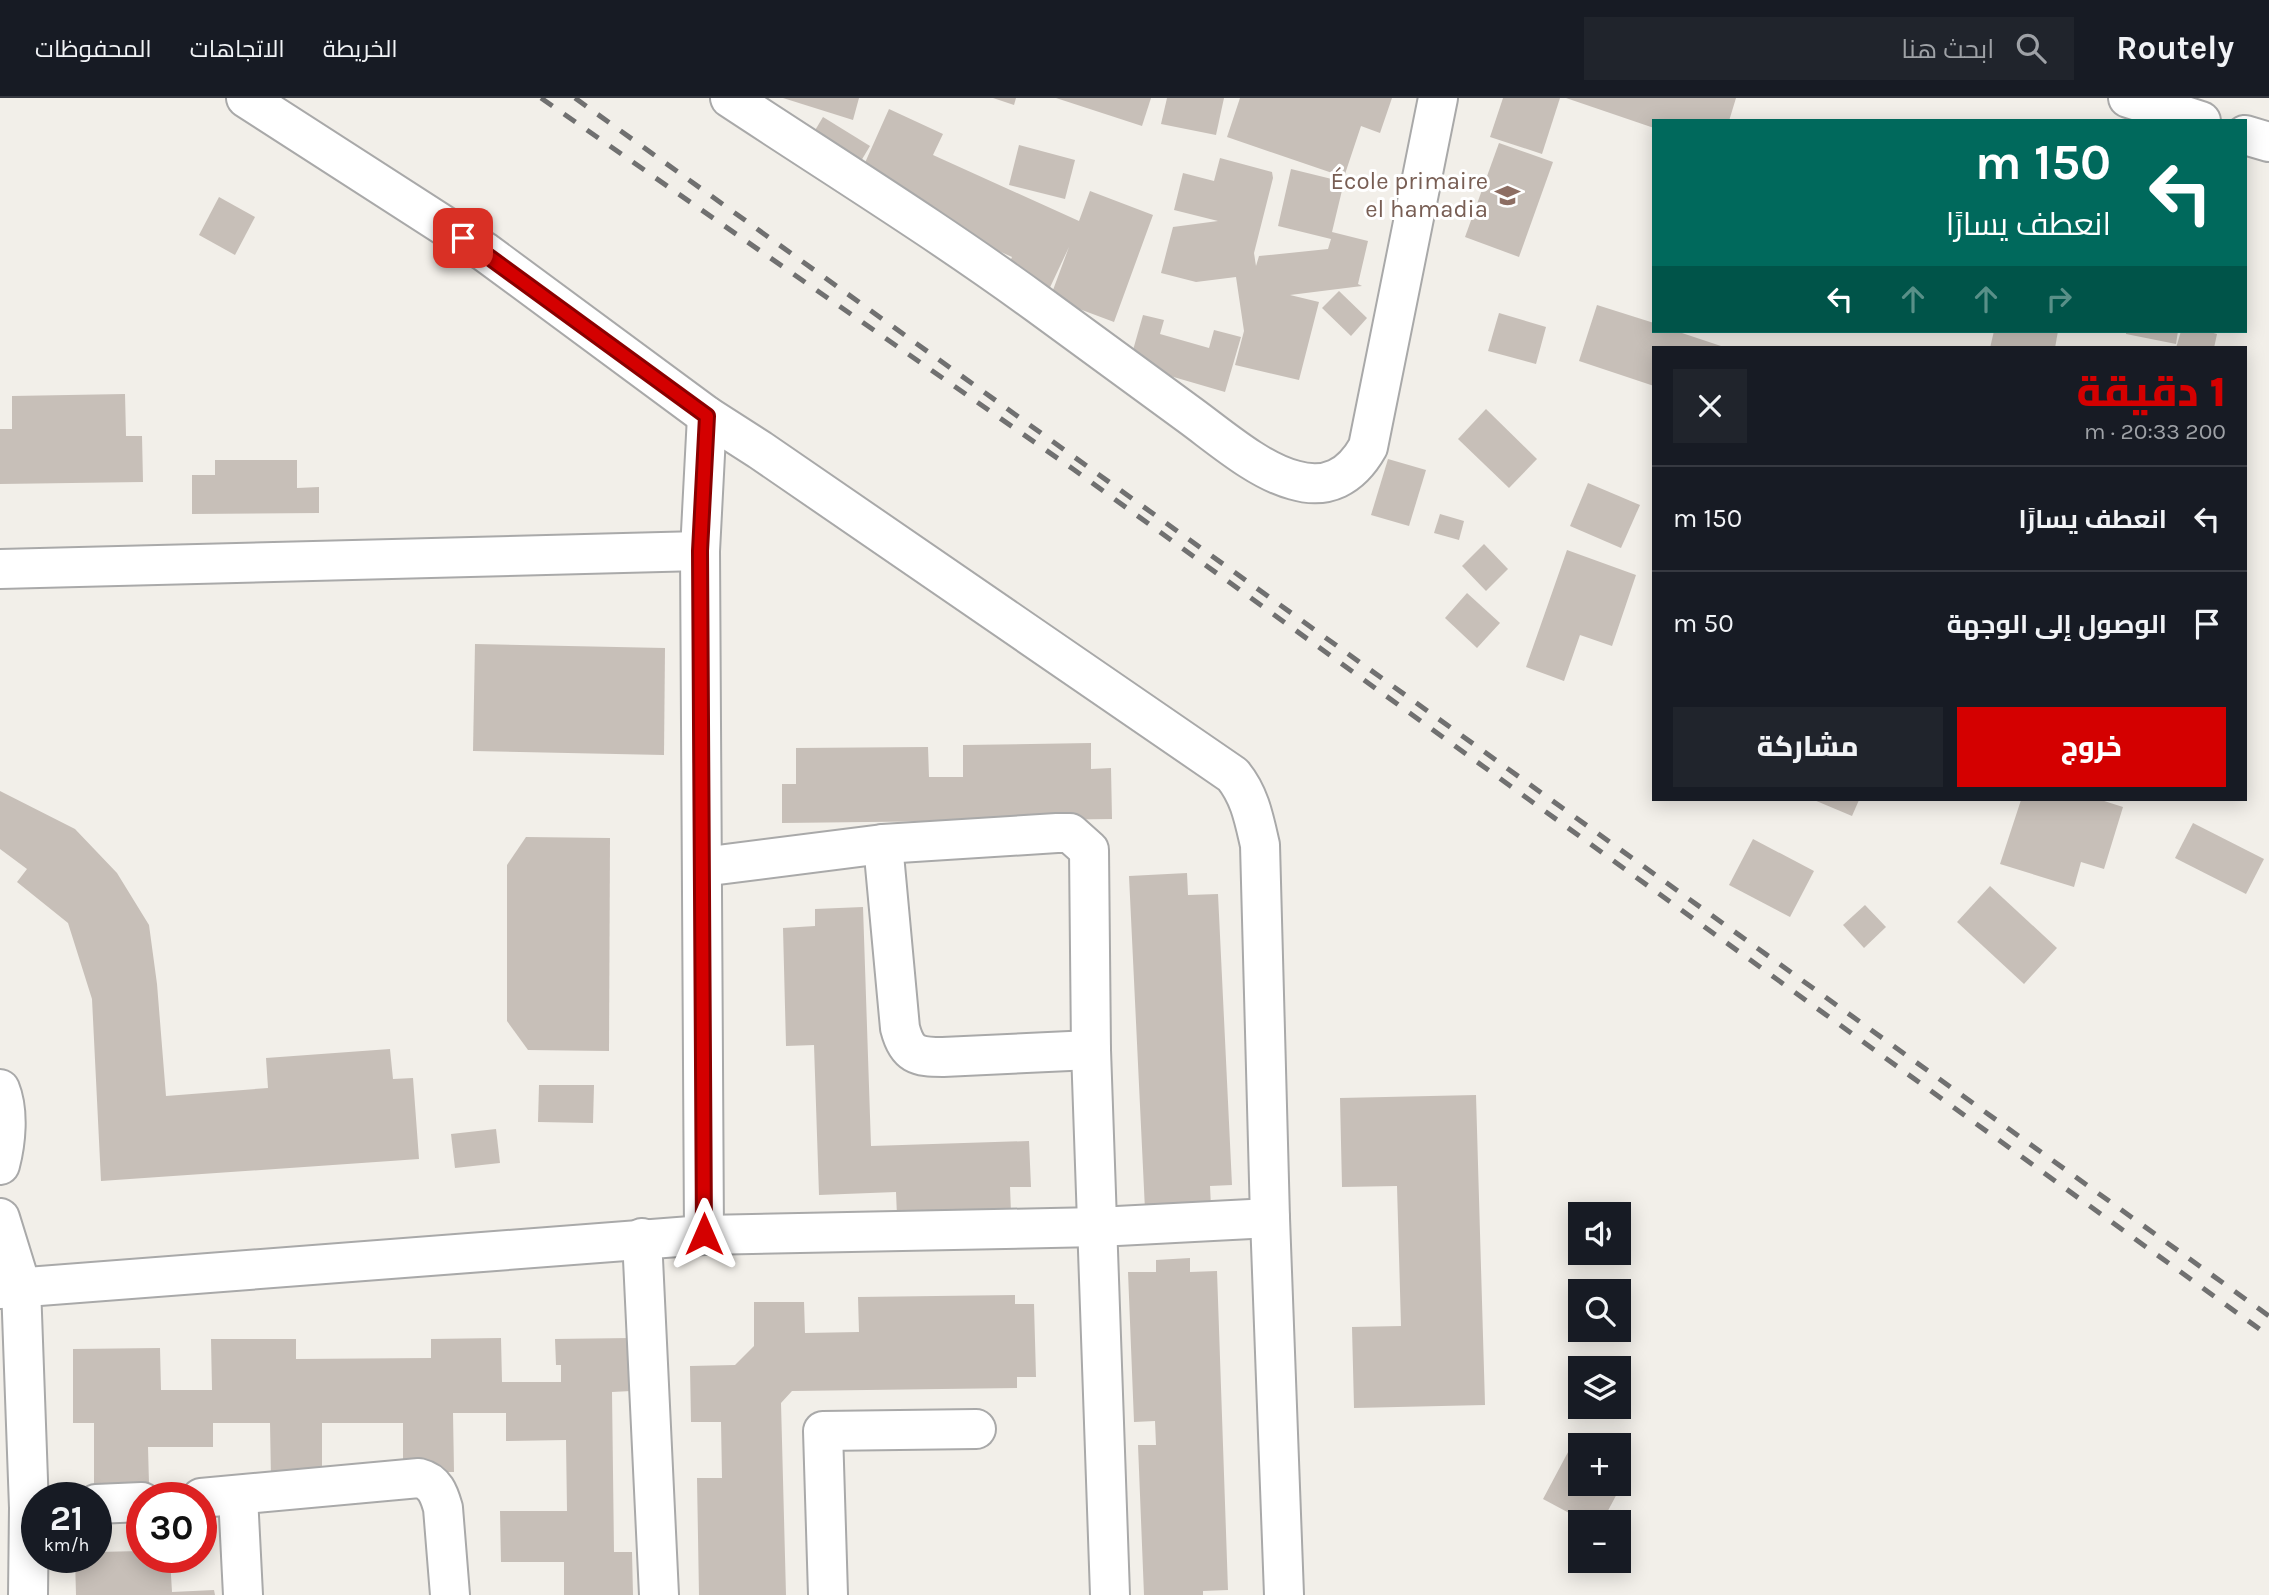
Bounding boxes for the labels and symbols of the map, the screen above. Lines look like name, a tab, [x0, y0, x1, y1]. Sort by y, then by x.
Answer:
place label: École primaire el hamadia	[1331, 166, 1488, 223]
school or university icon: École primaire el hamadia	[1494, 181, 1522, 209]
pin	[433, 208, 493, 268]
position arrow	[667, 1197, 741, 1271]
speed limit sign: 30	[126, 1482, 217, 1573]

